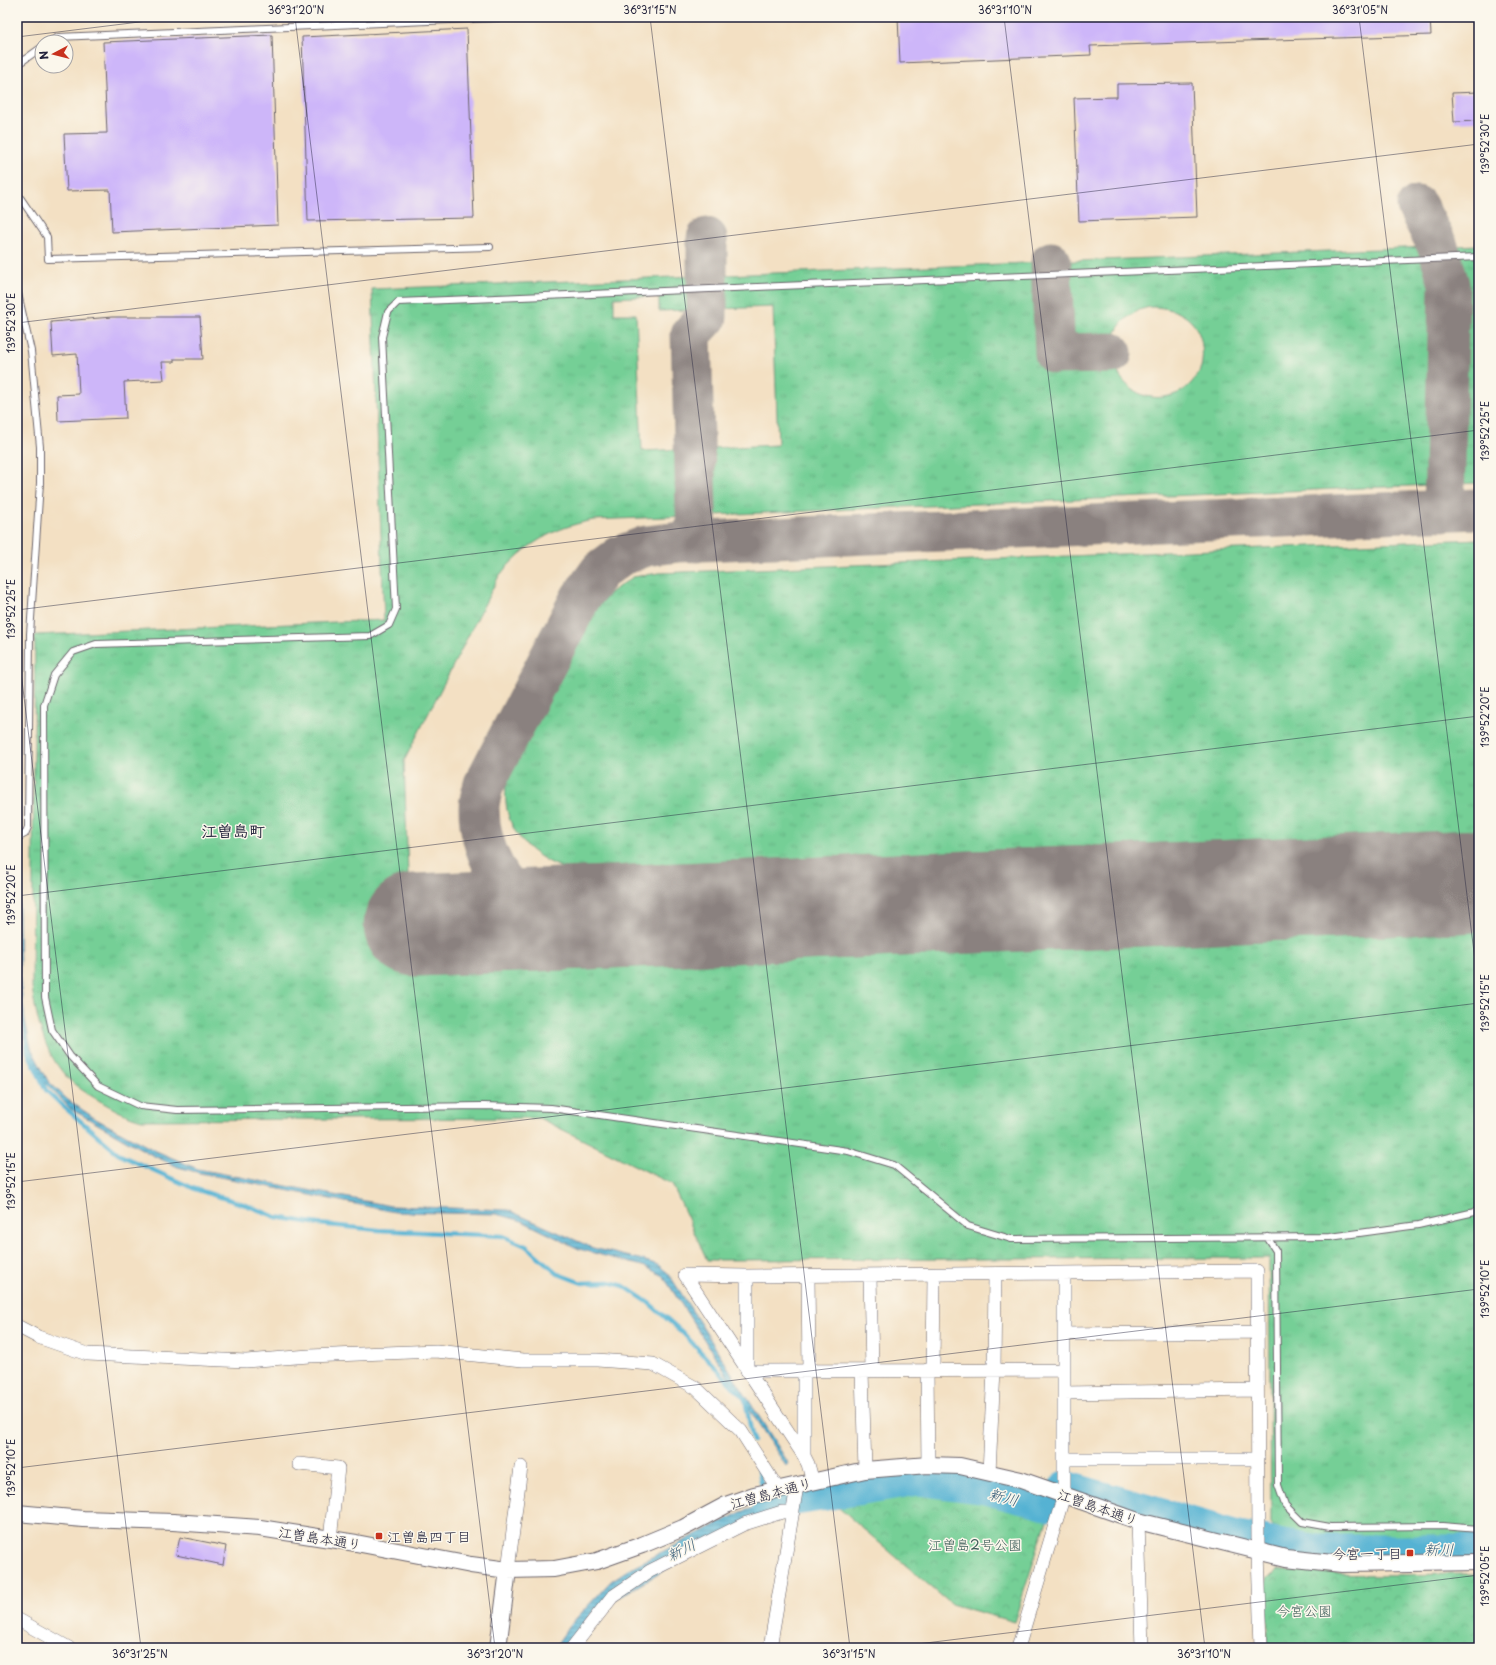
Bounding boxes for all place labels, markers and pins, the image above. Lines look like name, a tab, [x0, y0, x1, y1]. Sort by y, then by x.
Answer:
place label: 江曽島四丁目	[387, 1526, 471, 1547]
marker: 江曽島四丁目	[374, 1531, 384, 1541]
place label: 今宮一丁目	[1332, 1543, 1402, 1564]
marker: 今宮一丁目	[1405, 1548, 1415, 1558]

